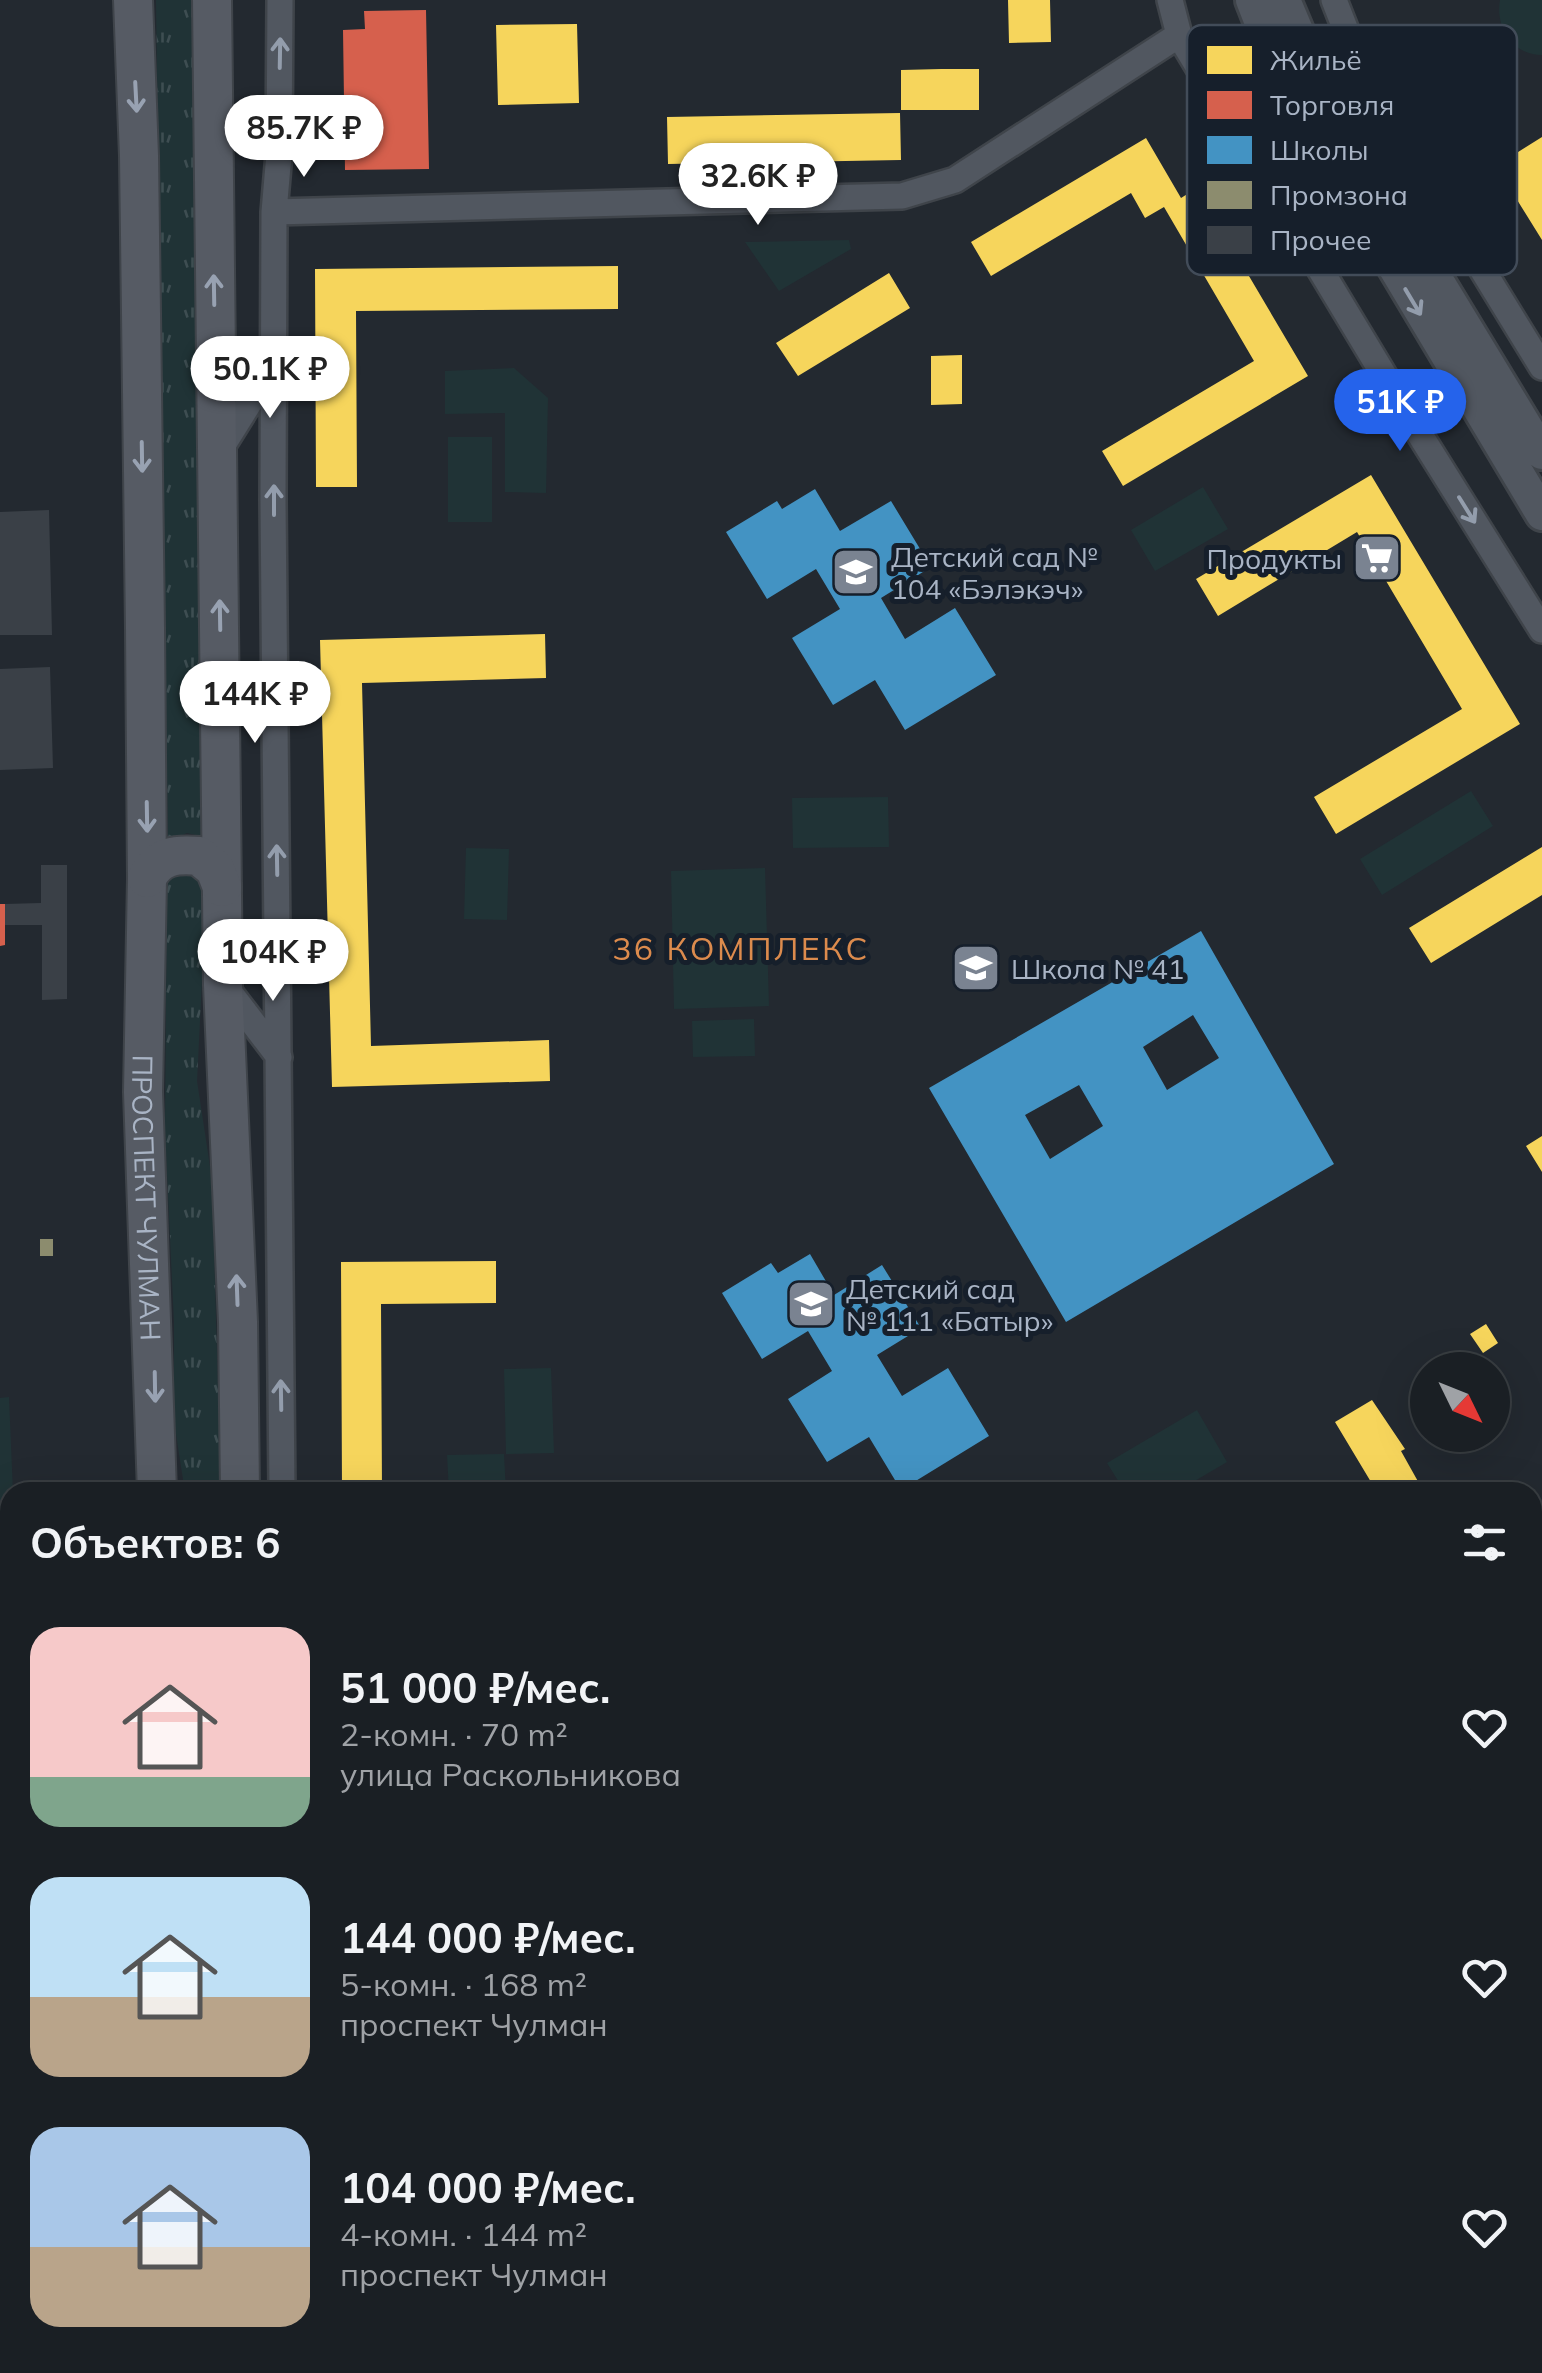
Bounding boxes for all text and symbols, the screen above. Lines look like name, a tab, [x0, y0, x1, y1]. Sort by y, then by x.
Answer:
legend	[1187, 25, 1517, 275]
one-way arrow	[270, 37, 290, 70]
text: Жильё	[1270, 42, 1362, 77]
one-way arrow	[127, 81, 146, 113]
text: Торговля	[1270, 87, 1394, 122]
pin: 85.7K ₽	[212, 95, 396, 180]
text: 85.7K ₽	[247, 107, 361, 147]
text: Школы	[1270, 132, 1369, 167]
pin: 32.6K ₽	[666, 143, 850, 228]
text: 32.6K ₽	[701, 155, 815, 195]
text: Промзона	[1270, 177, 1408, 212]
text: Прочее	[1270, 222, 1372, 257]
one-way arrow	[204, 275, 224, 308]
one-way arrow	[1402, 287, 1423, 316]
pin: 50.1K ₽	[178, 336, 362, 421]
text: 50.1K ₽	[213, 348, 327, 388]
pin: 51K ₽	[1330, 369, 1470, 454]
text: 51K ₽	[1356, 381, 1444, 421]
one-way arrow	[132, 440, 152, 473]
one-way arrow	[264, 485, 284, 518]
one-way arrow	[1457, 496, 1478, 524]
supermarket icon: Продукты	[1351, 532, 1403, 584]
place label: Детский сад № 104 «Бэлэкэч»	[891, 539, 1097, 606]
place label: Продукты	[1206, 541, 1342, 576]
school or university icon: Детский сад № 104 «Бэлэкэч»	[830, 546, 882, 598]
one-way arrow	[210, 600, 229, 632]
pin: 144K ₽	[174, 661, 336, 746]
text: 144K ₽	[202, 673, 308, 713]
one-way arrow	[137, 801, 156, 833]
one-way arrow	[268, 845, 286, 878]
pin: 104K ₽	[192, 919, 354, 1004]
district label: 36 КОМПЛЕКС	[612, 928, 870, 968]
text: 104K ₽	[220, 931, 326, 971]
school or university icon: Школа № 41	[950, 942, 1002, 994]
place label: Школа № 41	[1011, 951, 1185, 986]
street label: ПРОСПЕКТ ЧУЛМАН	[125, 1054, 169, 1341]
place label: Детский сад № 111 «Батыр»	[846, 1271, 1053, 1338]
one-way arrow	[227, 1275, 246, 1307]
school or university icon: Детский сад № 111 «Батыр»	[785, 1278, 837, 1330]
north arrow	[1410, 1352, 1510, 1452]
map controls	[1410, 1352, 1510, 1452]
one-way arrow	[146, 1370, 165, 1402]
one-way arrow	[272, 1380, 290, 1412]
icon: filters	[1457, 1515, 1512, 1570]
text: Объектов: 6	[30, 1516, 280, 1569]
text: 51 000 ₽/мес.	[340, 1661, 610, 1714]
icon: home	[110, 1667, 230, 1787]
icon: heart	[1457, 1700, 1512, 1755]
text: 2-комн. · 70 m²	[340, 1714, 568, 1754]
text: улица Раскольникова	[340, 1754, 681, 1794]
text: 144 000 ₽/мес.	[340, 1911, 636, 1964]
icon: home	[110, 1917, 230, 2037]
icon: heart	[1457, 1950, 1512, 2005]
text: 5-комн. · 168 m²	[340, 1964, 587, 2004]
text: проспект Чулман	[340, 2004, 608, 2044]
text: 104 000 ₽/мес.	[340, 2161, 636, 2214]
icon: home	[110, 2167, 230, 2287]
icon: heart	[1457, 2200, 1512, 2255]
text: 4-комн. · 144 m²	[340, 2214, 587, 2254]
text: проспект Чулман	[340, 2254, 608, 2294]

